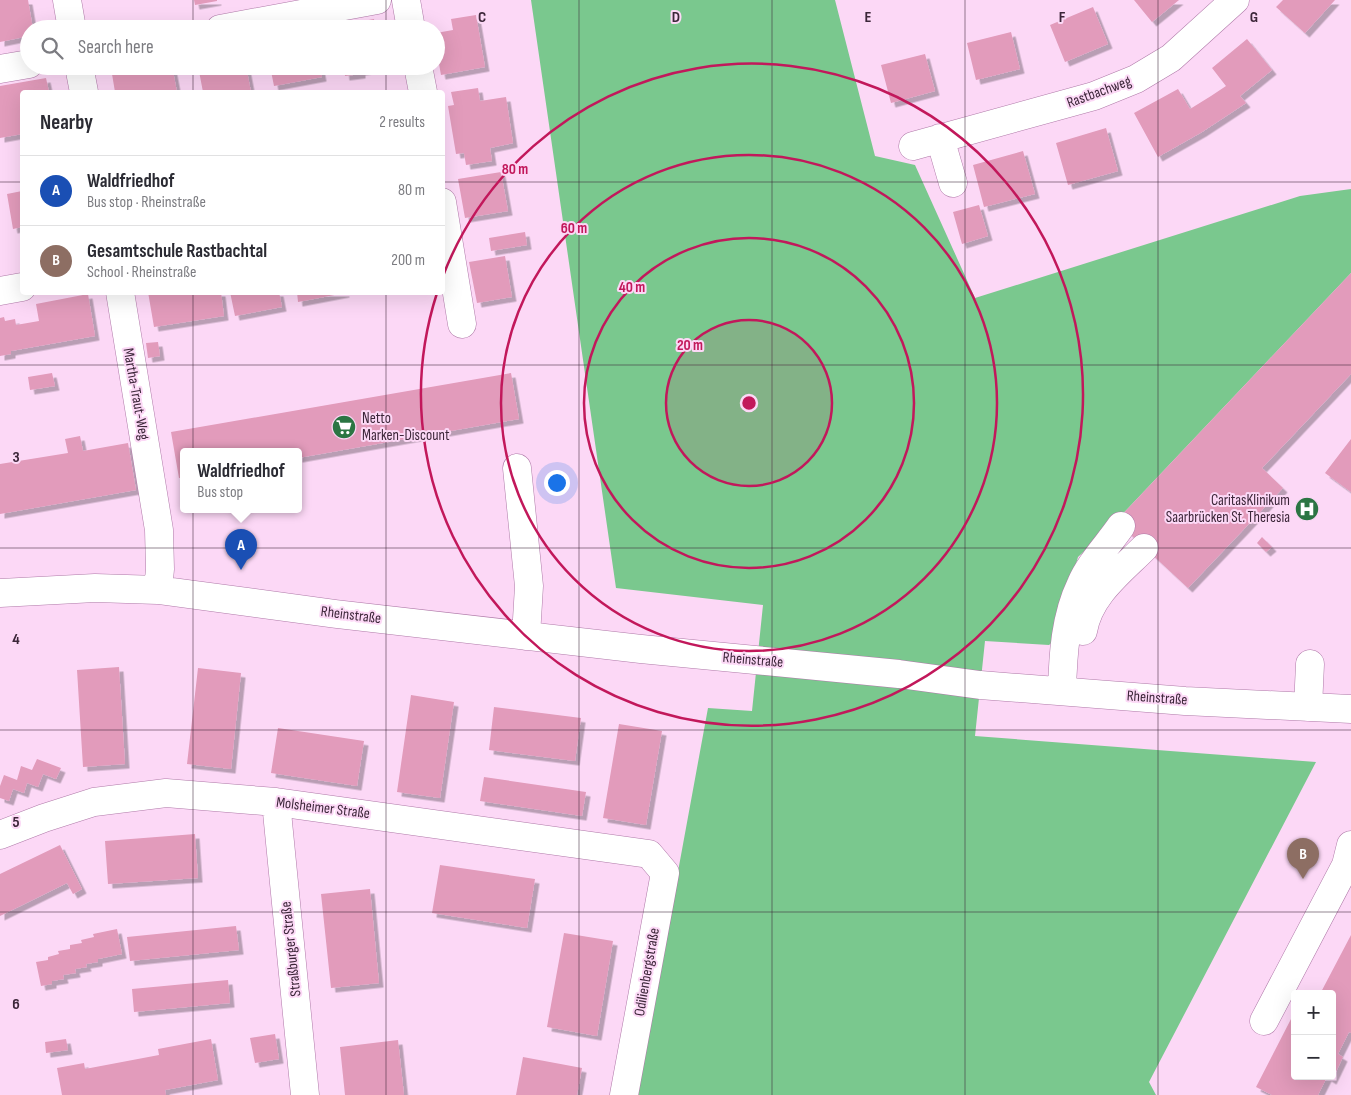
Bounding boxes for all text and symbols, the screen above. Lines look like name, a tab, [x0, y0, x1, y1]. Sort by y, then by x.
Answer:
text: C	[478, 8, 486, 27]
text: D	[672, 8, 680, 27]
text: E	[865, 8, 872, 27]
text: F	[1059, 8, 1066, 27]
text: G	[1250, 8, 1258, 27]
search box	[20, 20, 445, 75]
icon: search	[38, 34, 66, 62]
text: Search here	[78, 36, 154, 59]
street label: Rastbachweg	[1064, 72, 1134, 112]
text: Nearby	[40, 110, 93, 135]
text: 2 results	[379, 113, 425, 132]
text: 80 m	[502, 160, 528, 179]
text: Waldfriedhof	[87, 170, 174, 193]
text: A	[52, 181, 60, 200]
text: 80 m	[398, 181, 425, 200]
text: Bus stop · Rheinstraße	[87, 193, 206, 212]
text: 60 m	[561, 219, 587, 238]
text: Gesamtschule Rastbachtal	[87, 240, 267, 263]
text: B	[52, 251, 60, 270]
text: 200 m	[391, 251, 425, 270]
text: School · Rheinstraße	[87, 263, 196, 282]
text: 40 m	[619, 278, 645, 297]
text: 20 m	[677, 336, 703, 355]
street label: Martha-Traut-Weg	[119, 347, 153, 441]
centre of rings	[740, 394, 758, 412]
place label: Netto Marken-Discount	[362, 409, 450, 445]
supermarket icon: Netto Marken-Discount	[331, 414, 357, 440]
text: 3	[12, 448, 20, 467]
popup	[180, 448, 302, 513]
text: Waldfriedhof	[197, 460, 285, 483]
your location	[544, 470, 570, 496]
text: Bus stop	[197, 483, 243, 502]
place label: CaritasKlinikum Saarbrücken St. Theresia	[1166, 491, 1290, 527]
hospital icon: CaritasKlinikum Saarbrücken St. Theresia	[1294, 496, 1320, 522]
pin: A	[225, 529, 257, 570]
street label: Rheinstraße	[320, 602, 382, 628]
text: 4	[12, 630, 20, 649]
street label: Rheinstraße	[722, 648, 784, 672]
street label: Rheinstraße	[1126, 686, 1188, 710]
street label: Molsheimer Straße	[275, 793, 371, 823]
text: 5	[12, 813, 20, 832]
pin: B	[1287, 838, 1319, 879]
street label: Straßburger Straße	[277, 901, 305, 997]
street label: Odilienbergstraße	[630, 926, 664, 1018]
map controls	[1291, 990, 1336, 1080]
button: +	[1291, 990, 1336, 1035]
text: 6	[12, 995, 20, 1014]
button: −	[1291, 1035, 1336, 1080]

